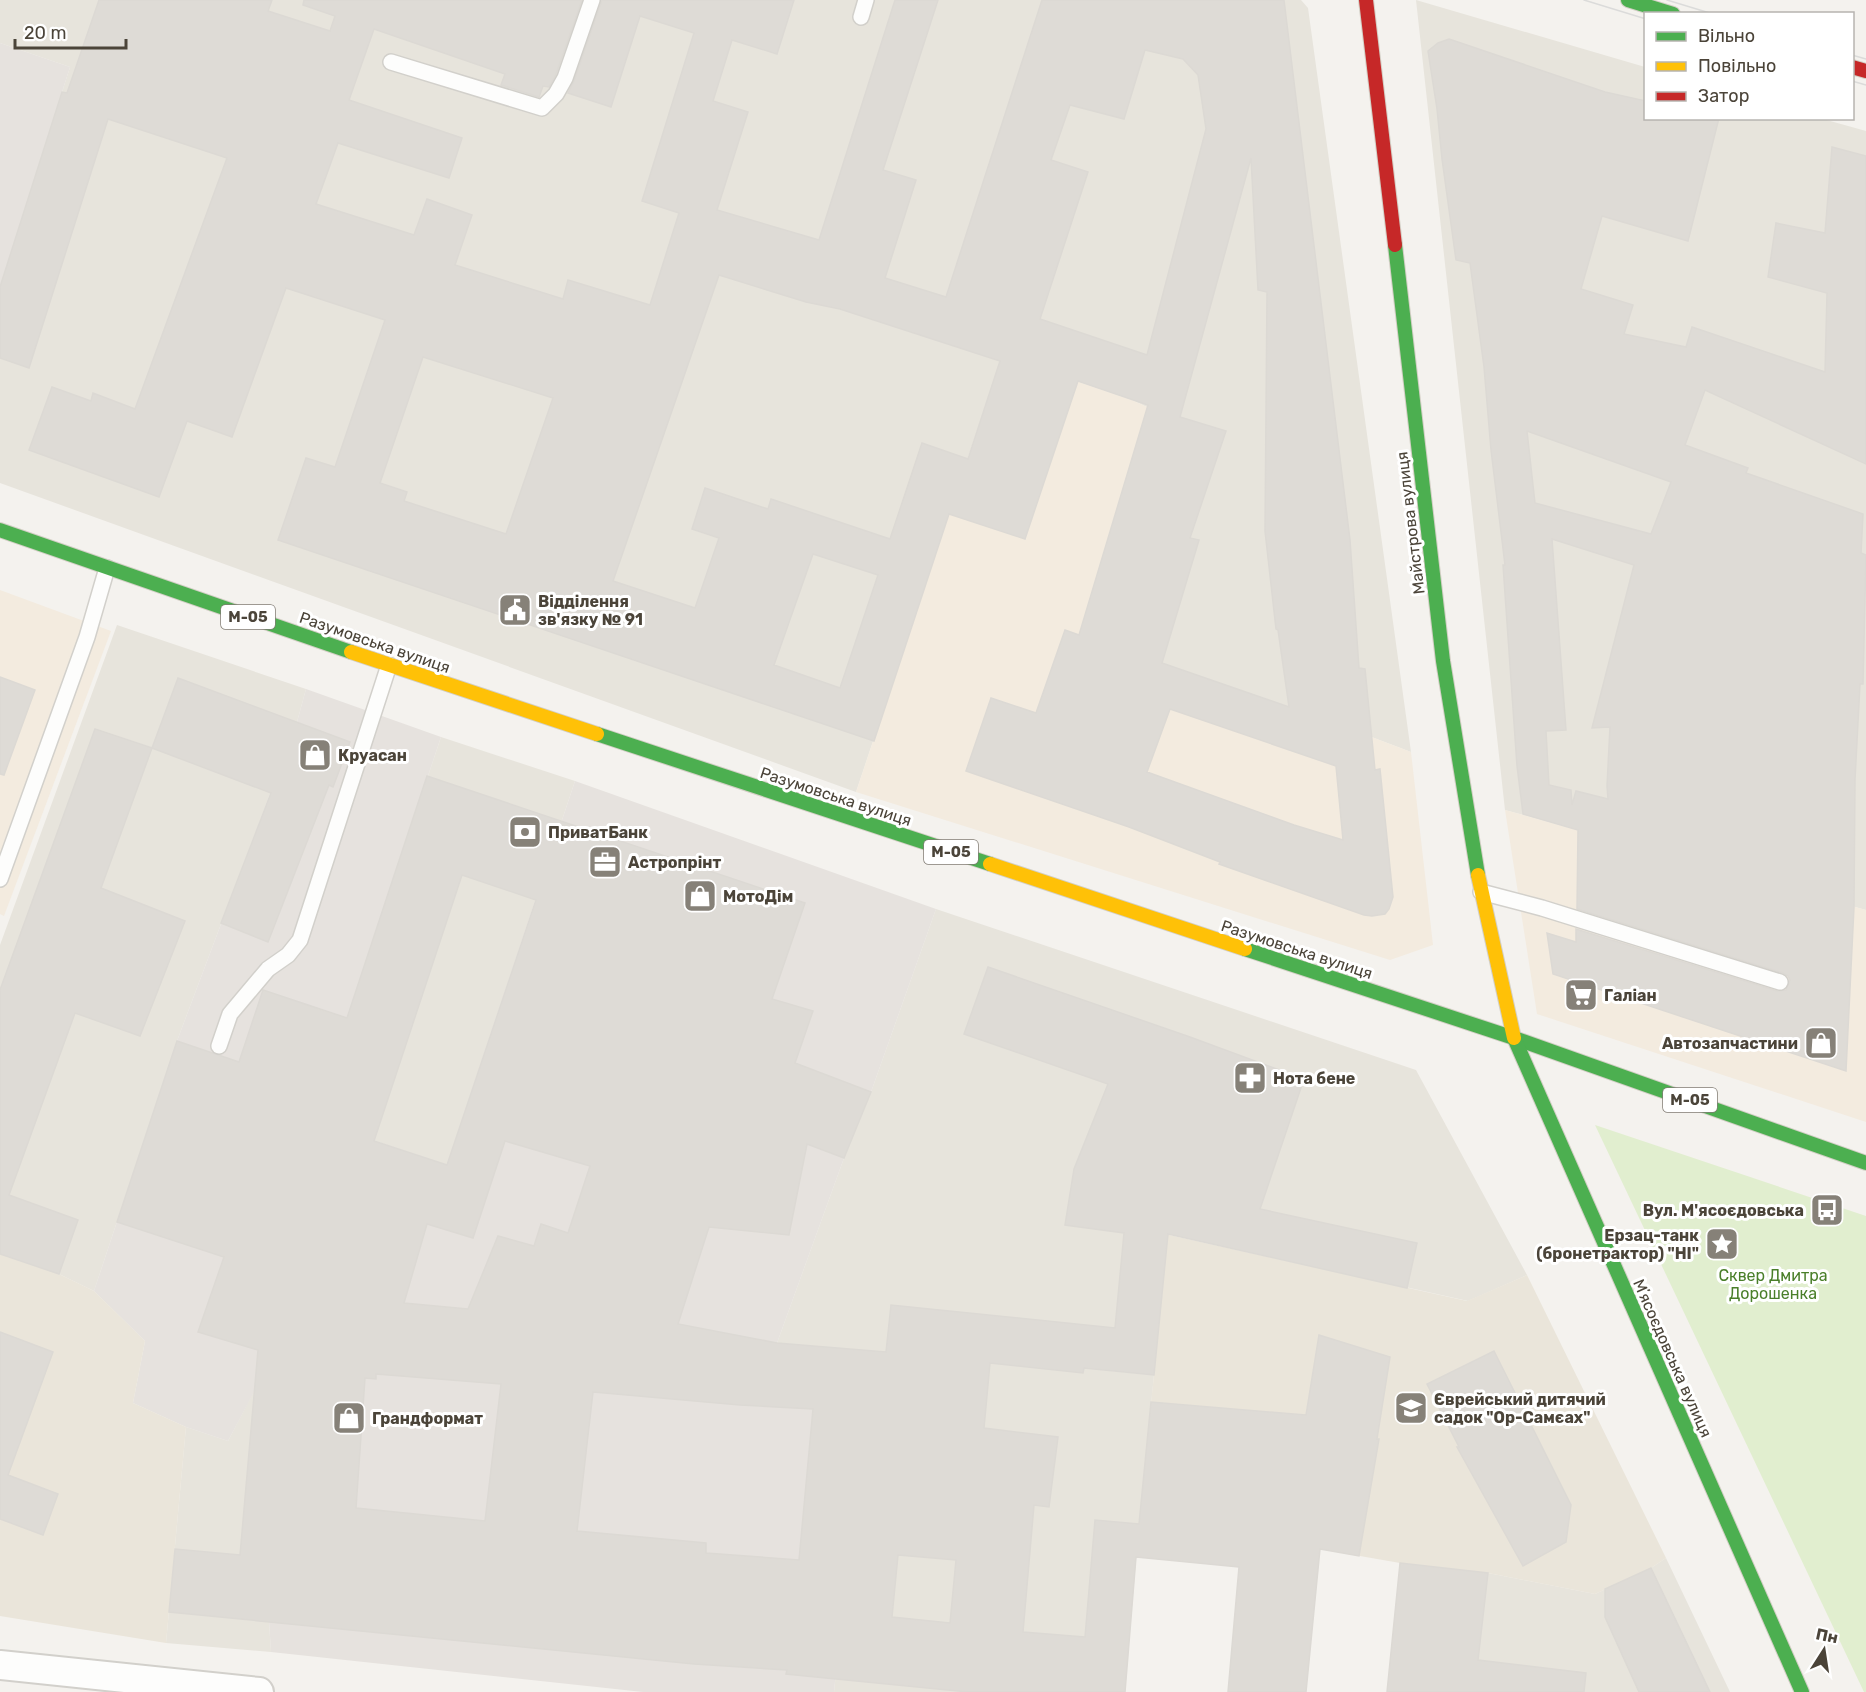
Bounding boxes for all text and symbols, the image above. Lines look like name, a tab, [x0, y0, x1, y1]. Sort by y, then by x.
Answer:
scale bar	[15, 12, 126, 50]
legend	[1644, 12, 1854, 120]
text: 20 m	[24, 22, 66, 44]
text: Вільно	[1698, 25, 1755, 47]
text: Повільно	[1698, 55, 1776, 77]
text: Затор	[1698, 85, 1749, 107]
street label: Майстрова вулиця	[1392, 450, 1429, 595]
public building icon: Відділення зв'язку № 91	[497, 592, 533, 628]
place label: Відділення зв'язку № 91	[538, 592, 643, 629]
road number: М-05	[221, 605, 275, 629]
street label: Разумовська вулиця	[297, 608, 453, 677]
shop icon: Круасан	[297, 737, 333, 773]
place label: Круасан	[338, 746, 407, 765]
street label: Разумовська вулиця	[758, 763, 914, 830]
bank icon: ПриватБанк	[507, 814, 543, 850]
place label: ПриватБанк	[548, 823, 648, 842]
road number: М-05	[924, 840, 978, 864]
office icon: Астропрінт	[587, 844, 623, 880]
place label: Астропрінт	[628, 853, 721, 872]
shop icon: МотоДім	[682, 878, 718, 914]
place label: МотоДім	[723, 887, 793, 906]
street label: Разумовська вулиця	[1219, 916, 1375, 983]
supermarket icon: Галіан	[1563, 977, 1599, 1013]
place label: Галіан	[1604, 986, 1657, 1005]
shop icon: Автозапчастини	[1803, 1025, 1839, 1061]
place label: Автозапчастини	[1662, 1034, 1798, 1053]
pharmacy icon: Нота бене	[1232, 1060, 1268, 1096]
place label: Нота бене	[1273, 1069, 1355, 1088]
road number: М-05	[1663, 1088, 1717, 1112]
bus stop icon: Вул. М'ясоєдовська	[1809, 1192, 1845, 1228]
place label: Вул. М'ясоєдовська	[1643, 1201, 1804, 1220]
place label: Ерзац-танк (бронетрактор) "НІ"	[1536, 1226, 1699, 1263]
place icon: Ерзац-танк (бронетрактор) "НІ"	[1704, 1226, 1740, 1262]
park label: Сквер Дмитра Дорошенка	[1718, 1266, 1828, 1303]
street label: Мʼясоєдовська вулиця	[1629, 1276, 1716, 1440]
school or university icon: Єврейський дитячий садок "Ор-Самєах"	[1393, 1390, 1429, 1426]
place label: Єврейський дитячий садок "Ор-Самєах"	[1434, 1390, 1606, 1427]
shop icon: Грандформат	[331, 1400, 367, 1436]
place label: Грандформат	[372, 1409, 483, 1428]
north arrow	[1794, 1620, 1854, 1680]
text: Пн	[1814, 1624, 1840, 1647]

